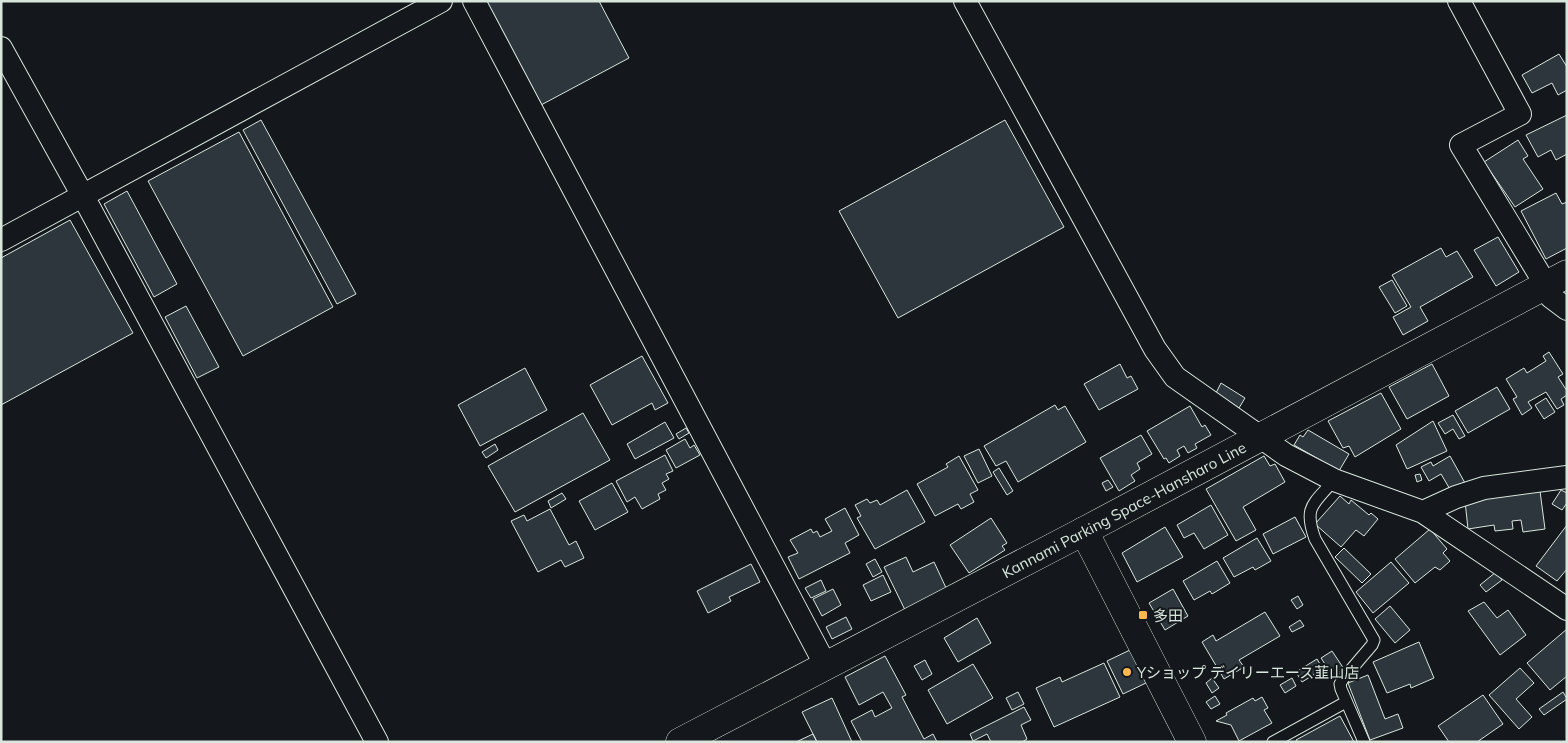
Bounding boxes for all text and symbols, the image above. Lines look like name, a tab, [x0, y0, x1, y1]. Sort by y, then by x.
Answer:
street label: Kannami Parking Space-Hansharo Line	[999, 437, 1249, 582]
place label: 多田	[1153, 606, 1183, 625]
marker: 多田	[1137, 609, 1149, 621]
place label: Yショップ デイリーエース韮山店	[1136, 663, 1359, 682]
marker: Yショップ デイリーエース韮山店	[1121, 666, 1133, 678]

